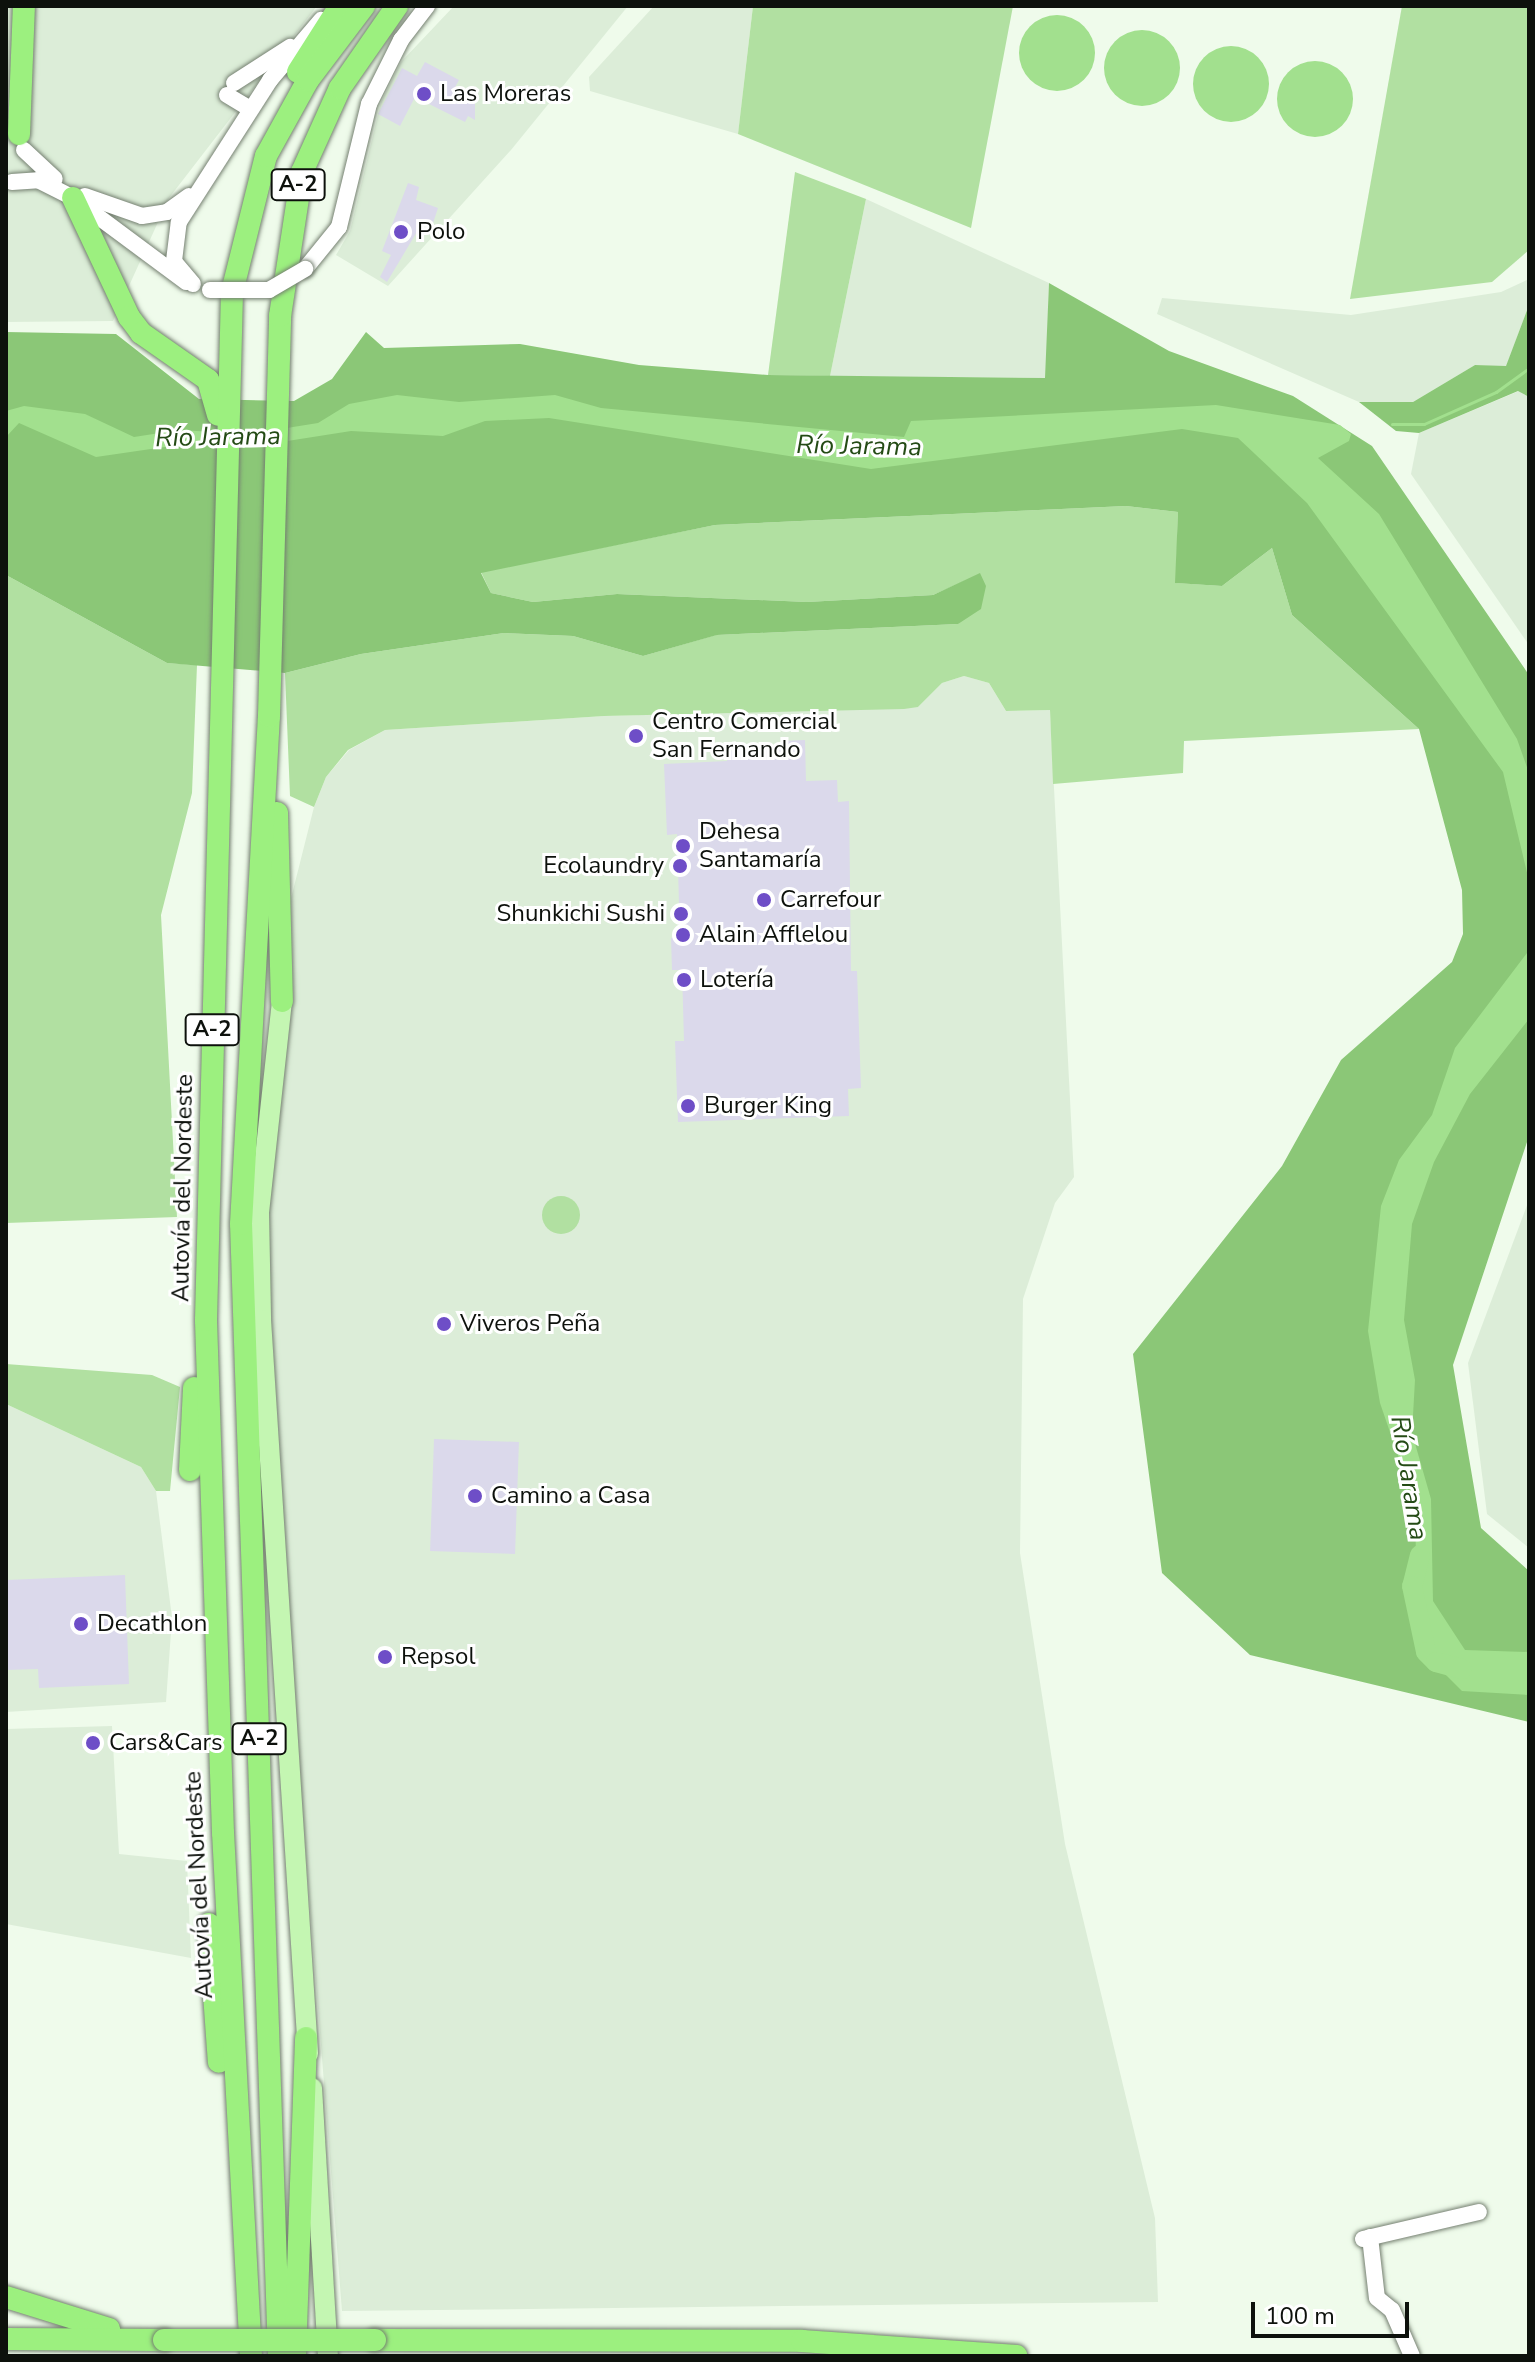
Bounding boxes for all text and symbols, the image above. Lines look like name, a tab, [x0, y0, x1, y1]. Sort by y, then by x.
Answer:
place label: Las Moreras	[440, 80, 571, 108]
marker: Las Moreras	[415, 85, 433, 103]
road number: A-2	[270, 167, 326, 203]
place label: Polo	[417, 218, 465, 246]
marker: Polo	[392, 223, 410, 241]
water label: Río Jarama	[155, 420, 281, 454]
water label: Río Jarama	[796, 429, 922, 463]
place label: Centro Comercial San Fernando	[652, 708, 837, 764]
marker: Centro Comercial San Fernando	[627, 727, 645, 745]
place label: Dehesa Santamaría	[699, 818, 821, 874]
marker: Dehesa Santamaría	[674, 837, 692, 855]
place label: Ecolaundry	[543, 852, 664, 880]
marker: Ecolaundry	[671, 857, 689, 875]
place label: Carrefour	[780, 886, 881, 914]
marker: Carrefour	[755, 891, 773, 909]
place label: Shunkichi Sushi	[496, 900, 665, 928]
marker: Shunkichi Sushi	[672, 905, 690, 923]
place label: Alain Afflelou	[699, 921, 848, 949]
marker: Alain Afflelou	[674, 926, 692, 944]
place label: Lotería	[700, 966, 774, 994]
marker: Lotería	[675, 971, 693, 989]
road number: A-2	[184, 1012, 240, 1048]
street label: Autovía del Nordeste	[167, 1074, 199, 1302]
place label: Burger King	[704, 1092, 832, 1120]
marker: Burger King	[679, 1097, 697, 1115]
place label: Viveros Peña	[460, 1310, 600, 1338]
marker: Viveros Peña	[435, 1315, 453, 1333]
water label: Río Jarama	[1384, 1413, 1434, 1543]
place label: Camino a Casa	[491, 1482, 650, 1510]
marker: Camino a Casa	[466, 1487, 484, 1505]
place label: Decathlon	[97, 1610, 207, 1638]
marker: Decathlon	[72, 1615, 90, 1633]
place label: Repsol	[401, 1643, 476, 1671]
marker: Repsol	[376, 1648, 394, 1666]
road number: A-2	[231, 1721, 287, 1757]
place label: Cars&Cars	[109, 1729, 223, 1757]
marker: Cars&Cars	[84, 1734, 102, 1752]
street label: Autovía del Nordeste	[179, 1770, 219, 2000]
scale bar	[1255, 2286, 1413, 2336]
text: 100 m	[1265, 2300, 1335, 2332]

